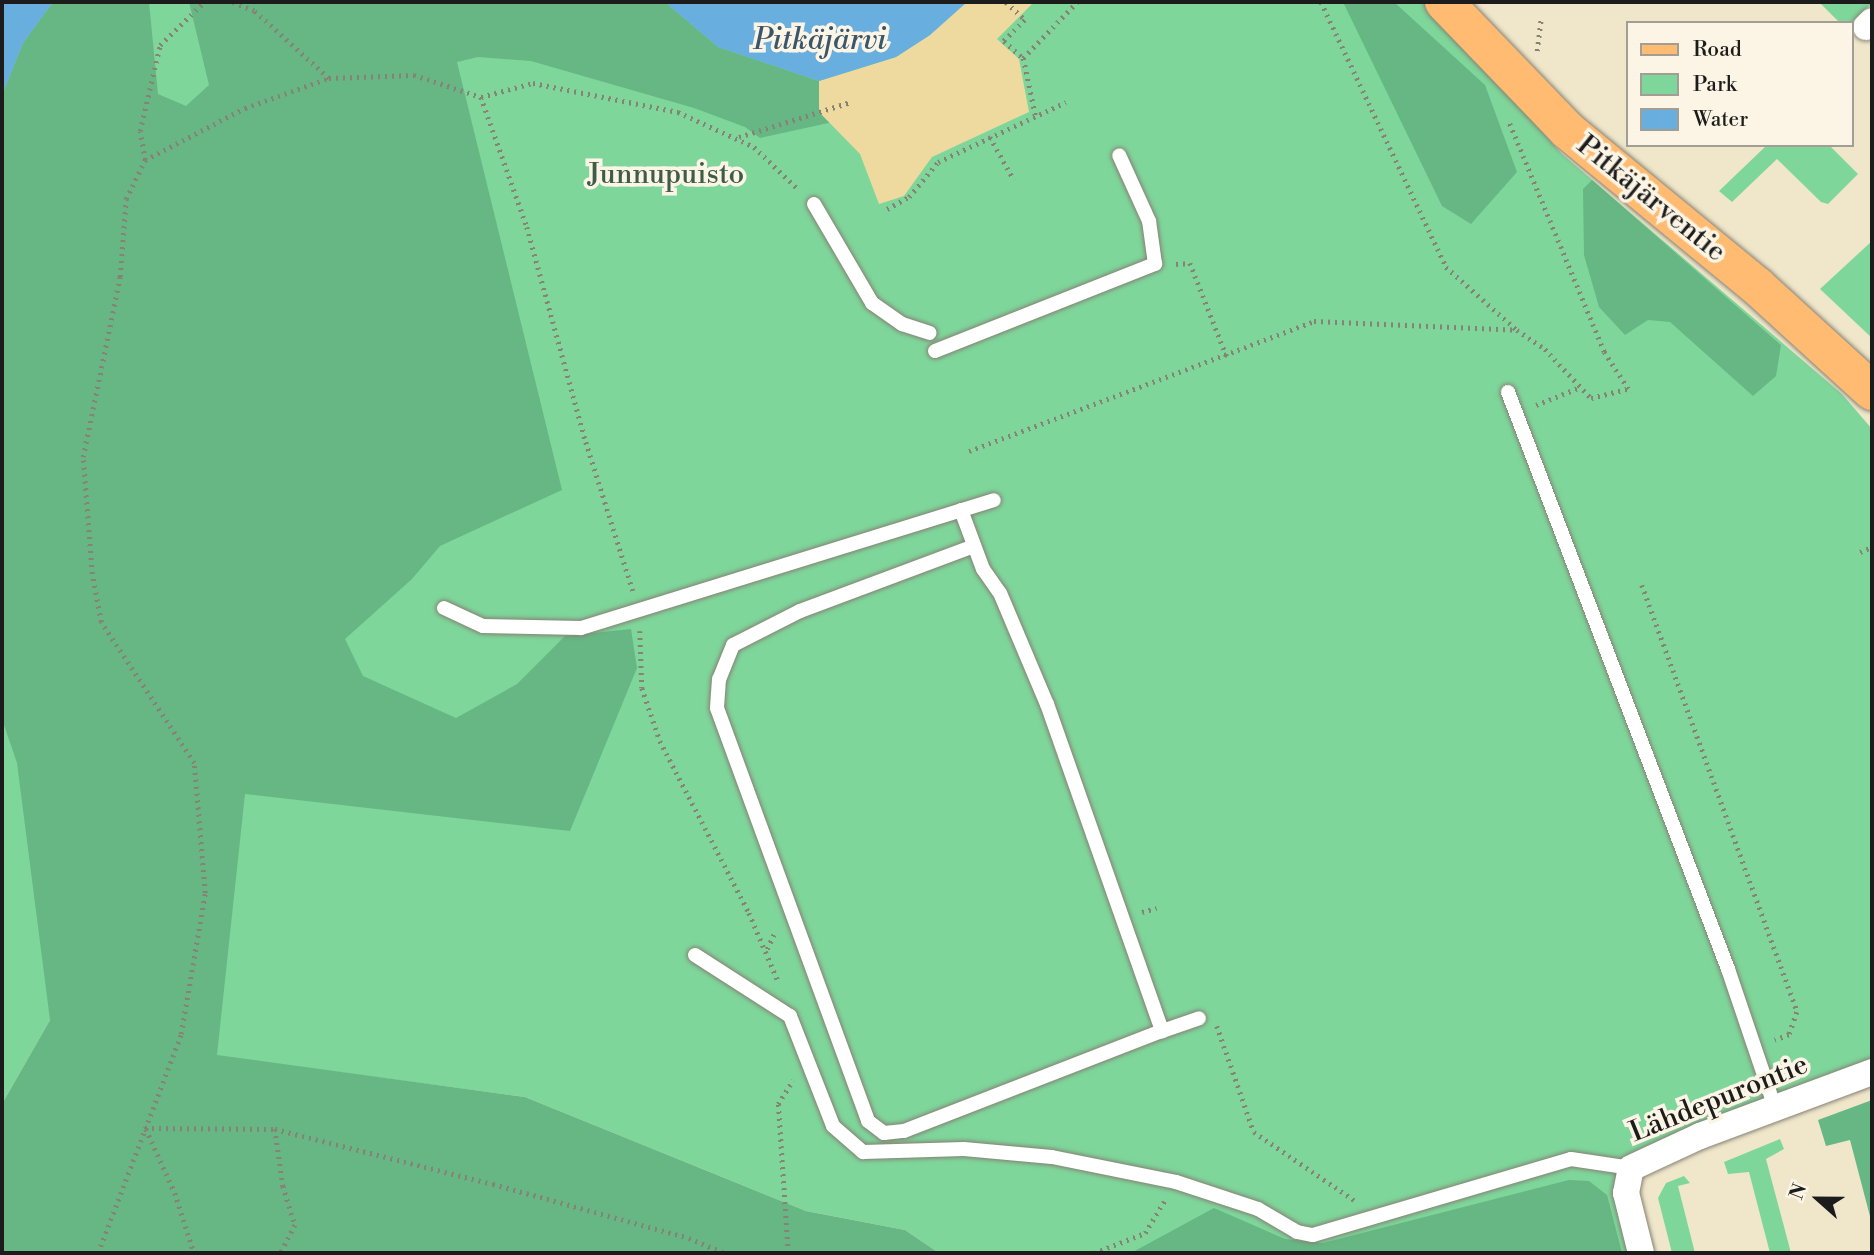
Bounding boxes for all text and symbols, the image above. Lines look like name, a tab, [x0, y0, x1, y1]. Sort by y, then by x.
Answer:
legend	[1626, 21, 1853, 147]
water label: Pitkäjärvi	[753, 22, 887, 58]
text: Road	[1693, 37, 1742, 63]
text: Park	[1693, 72, 1737, 98]
text: Water	[1693, 107, 1748, 133]
street label: Pitkäjärventie	[1570, 129, 1732, 269]
park label: Junnupuisto	[588, 158, 744, 192]
street label: Lähdepurontie	[1625, 1048, 1813, 1150]
north arrow	[1783, 1164, 1853, 1234]
text: N	[1784, 1180, 1812, 1203]

